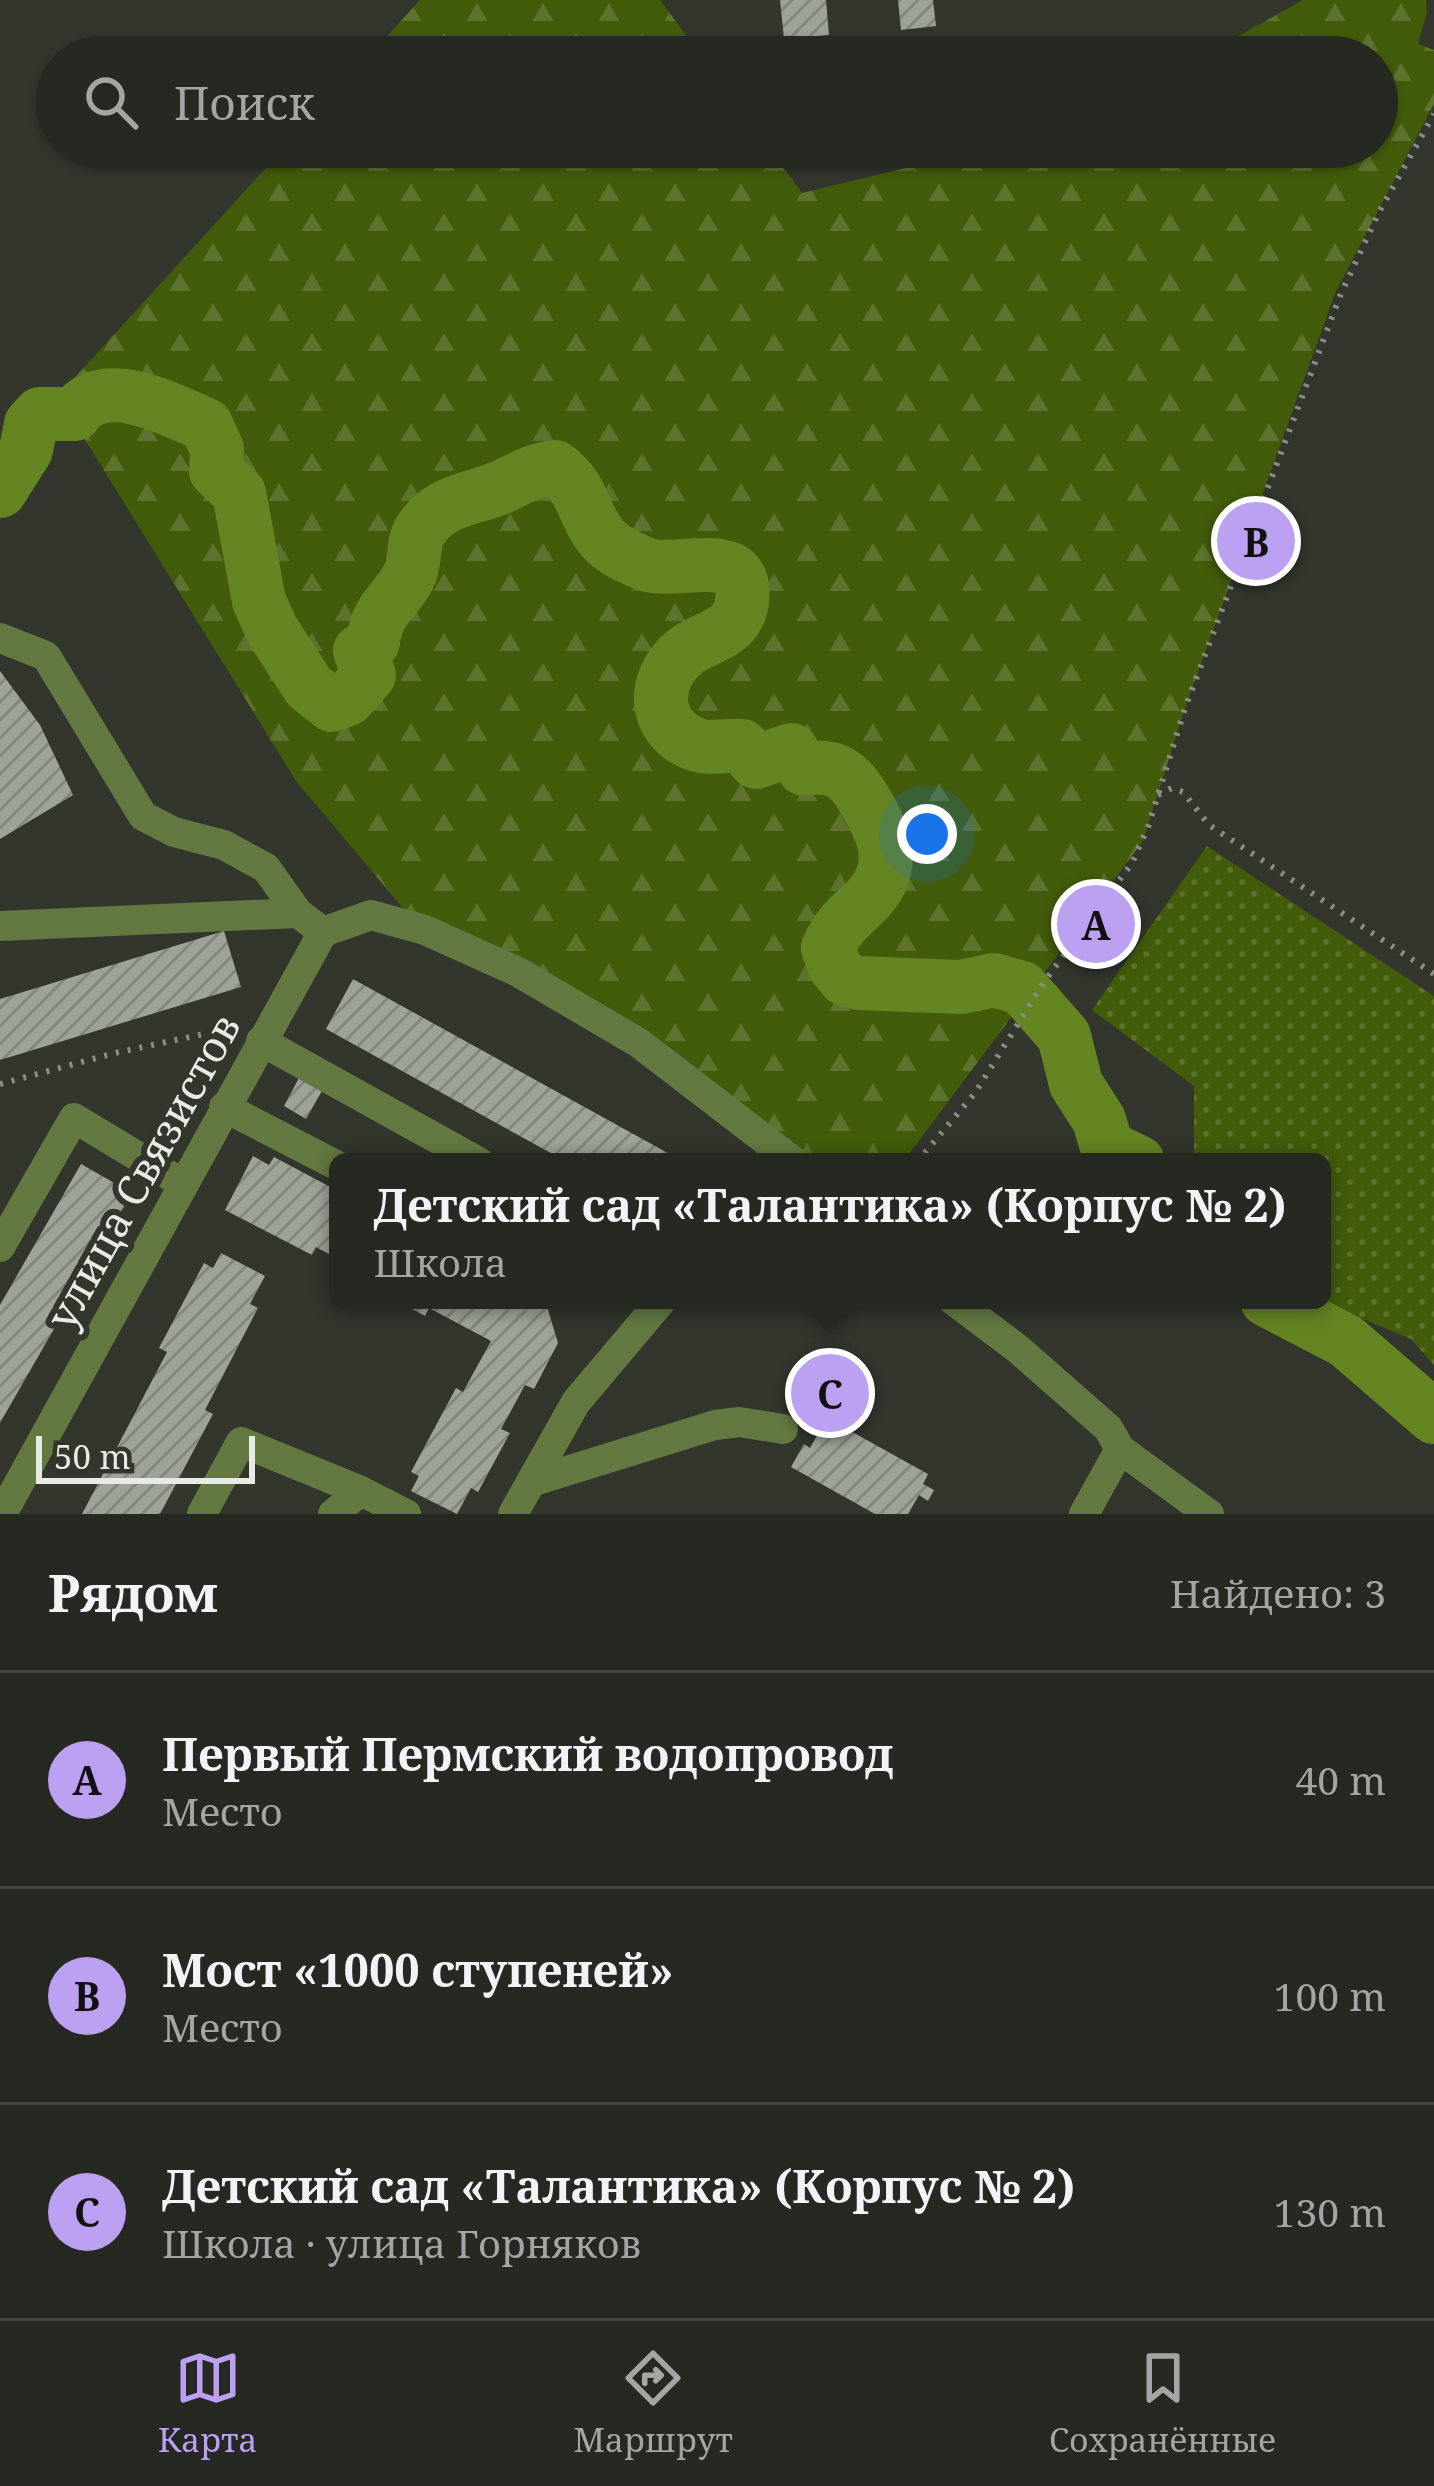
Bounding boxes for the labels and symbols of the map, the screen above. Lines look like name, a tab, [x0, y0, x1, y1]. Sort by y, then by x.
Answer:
pin: B	[1217, 496, 1295, 586]
your location	[897, 804, 957, 864]
pin: A	[1057, 879, 1135, 969]
street label: улица Связистов	[32, 1003, 252, 1339]
pin: C	[791, 1348, 869, 1438]
scale bar	[36, 1430, 255, 1483]

